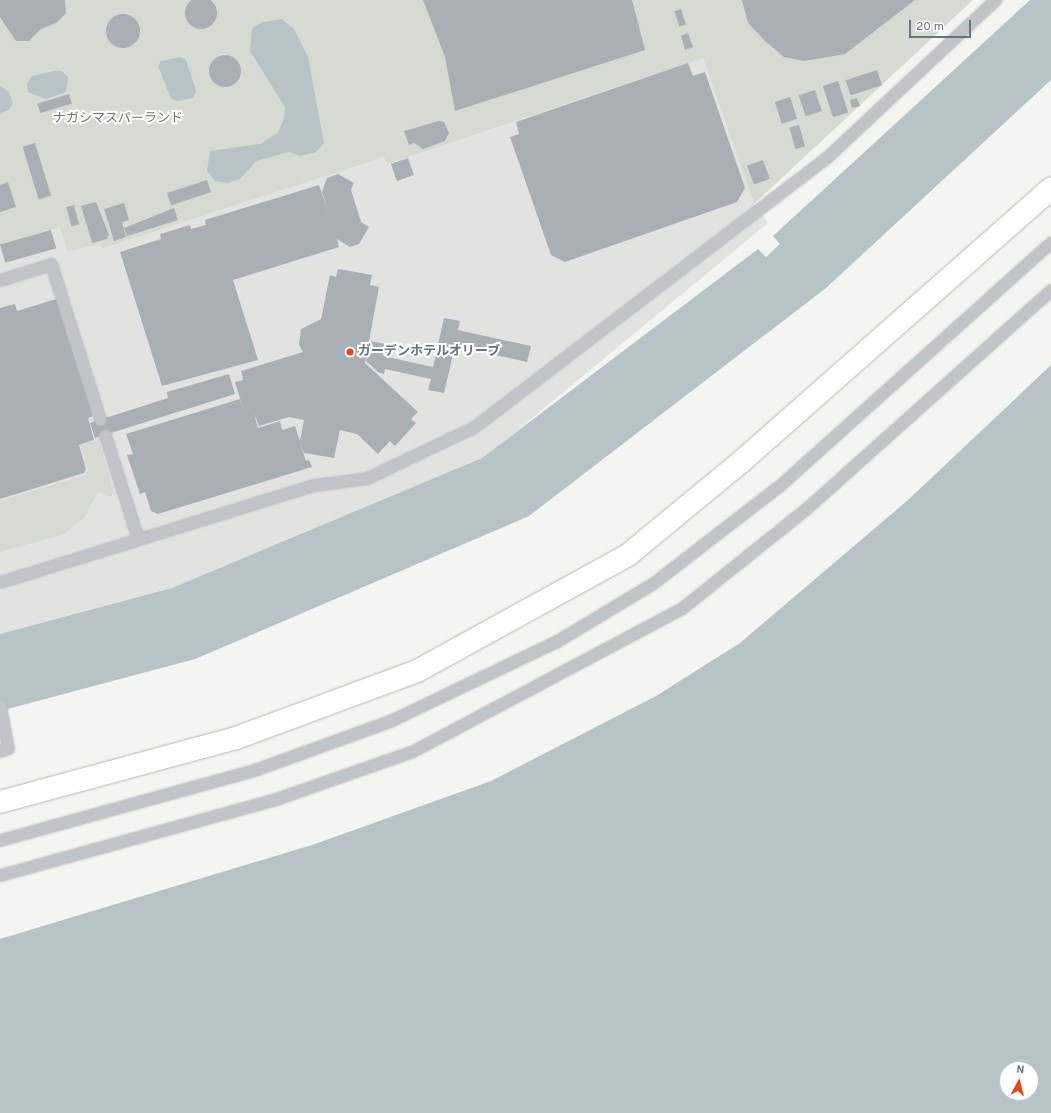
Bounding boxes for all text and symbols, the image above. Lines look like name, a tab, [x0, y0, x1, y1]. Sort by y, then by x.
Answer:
scale bar	[911, 12, 973, 38]
text: 20 m	[916, 19, 944, 35]
park label: ナガシマスパーランド	[53, 111, 183, 127]
place label: ガーデンホテルオリーブ	[358, 344, 501, 360]
marker: ガーデンホテルオリーブ	[345, 347, 355, 357]
north arrow	[999, 1061, 1039, 1101]
text: N	[1016, 1063, 1025, 1078]

